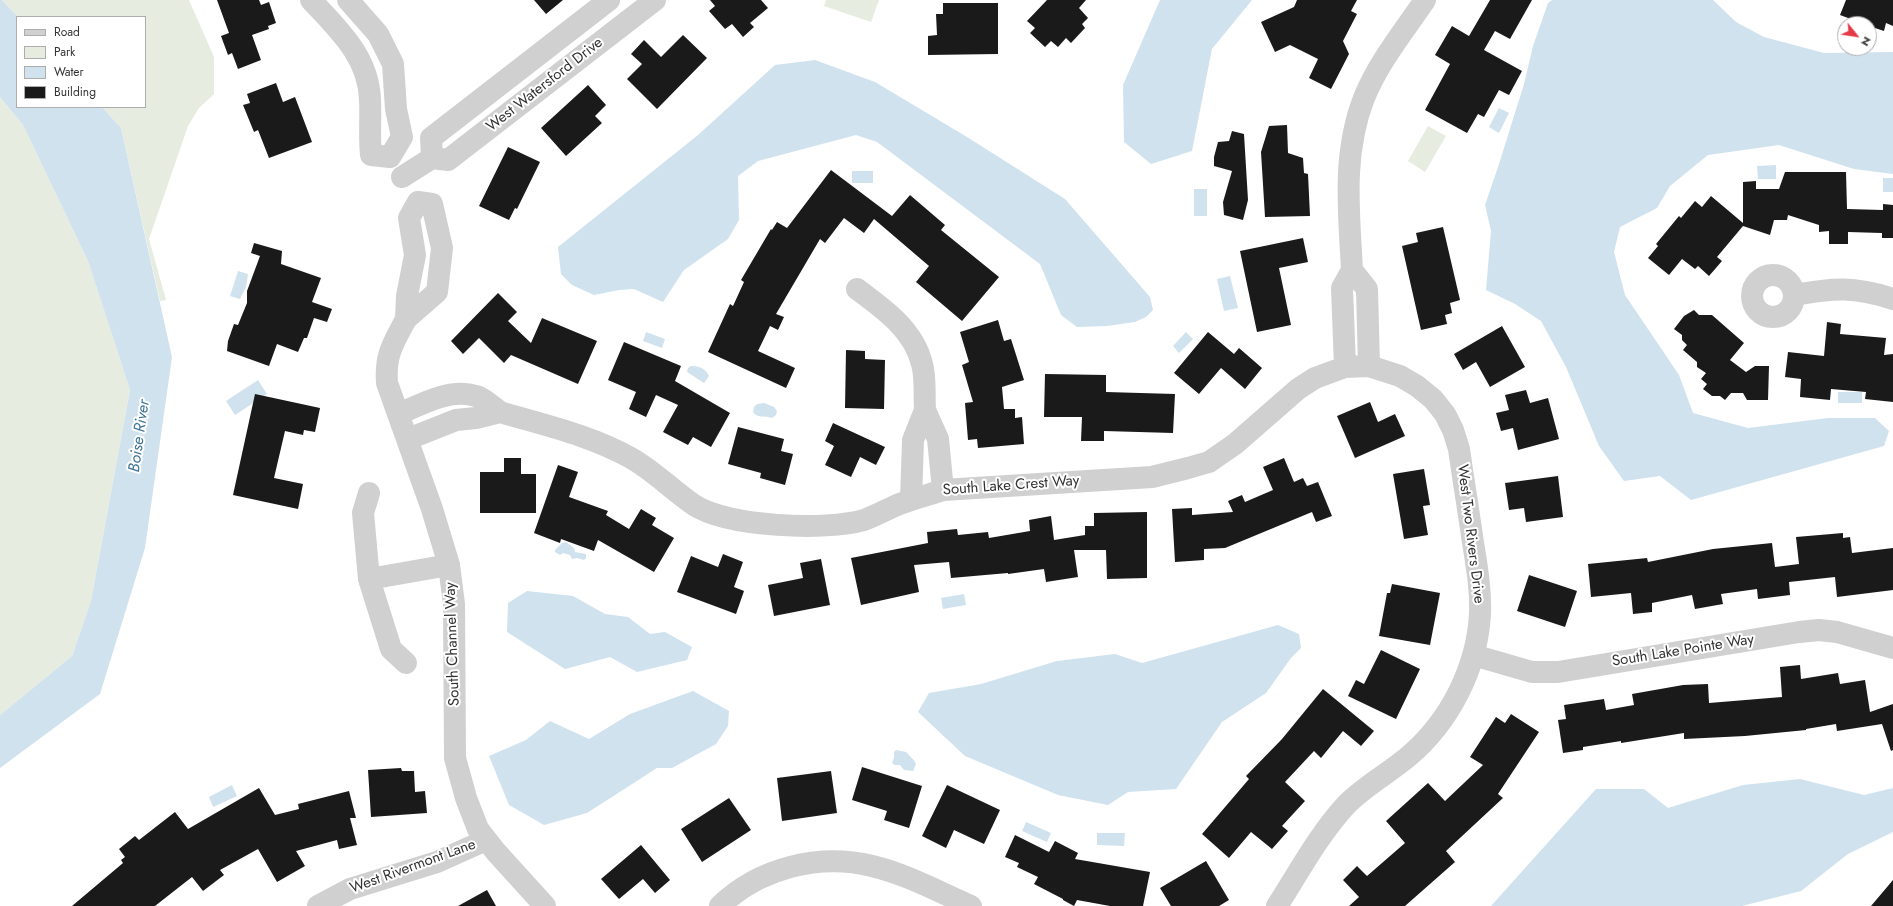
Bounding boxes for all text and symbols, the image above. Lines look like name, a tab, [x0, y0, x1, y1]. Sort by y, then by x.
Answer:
legend	[16, 16, 146, 108]
north arrow	[1837, 16, 1877, 56]
text: Road	[54, 23, 80, 41]
street label: West Watersford Drive	[483, 34, 607, 136]
text: N	[1857, 34, 1876, 49]
text: Park	[54, 43, 75, 61]
text: Water	[54, 63, 84, 81]
text: Building	[54, 83, 96, 101]
water label: Boise River	[125, 399, 155, 473]
street label: West Two Rivers Drive	[1453, 463, 1487, 605]
street label: South Lake Crest Way	[942, 472, 1080, 500]
street label: South Channel Way	[442, 582, 464, 706]
street label: South Lake Pointe Way	[1611, 631, 1755, 671]
street label: West Rivermont Lane	[348, 836, 478, 898]

